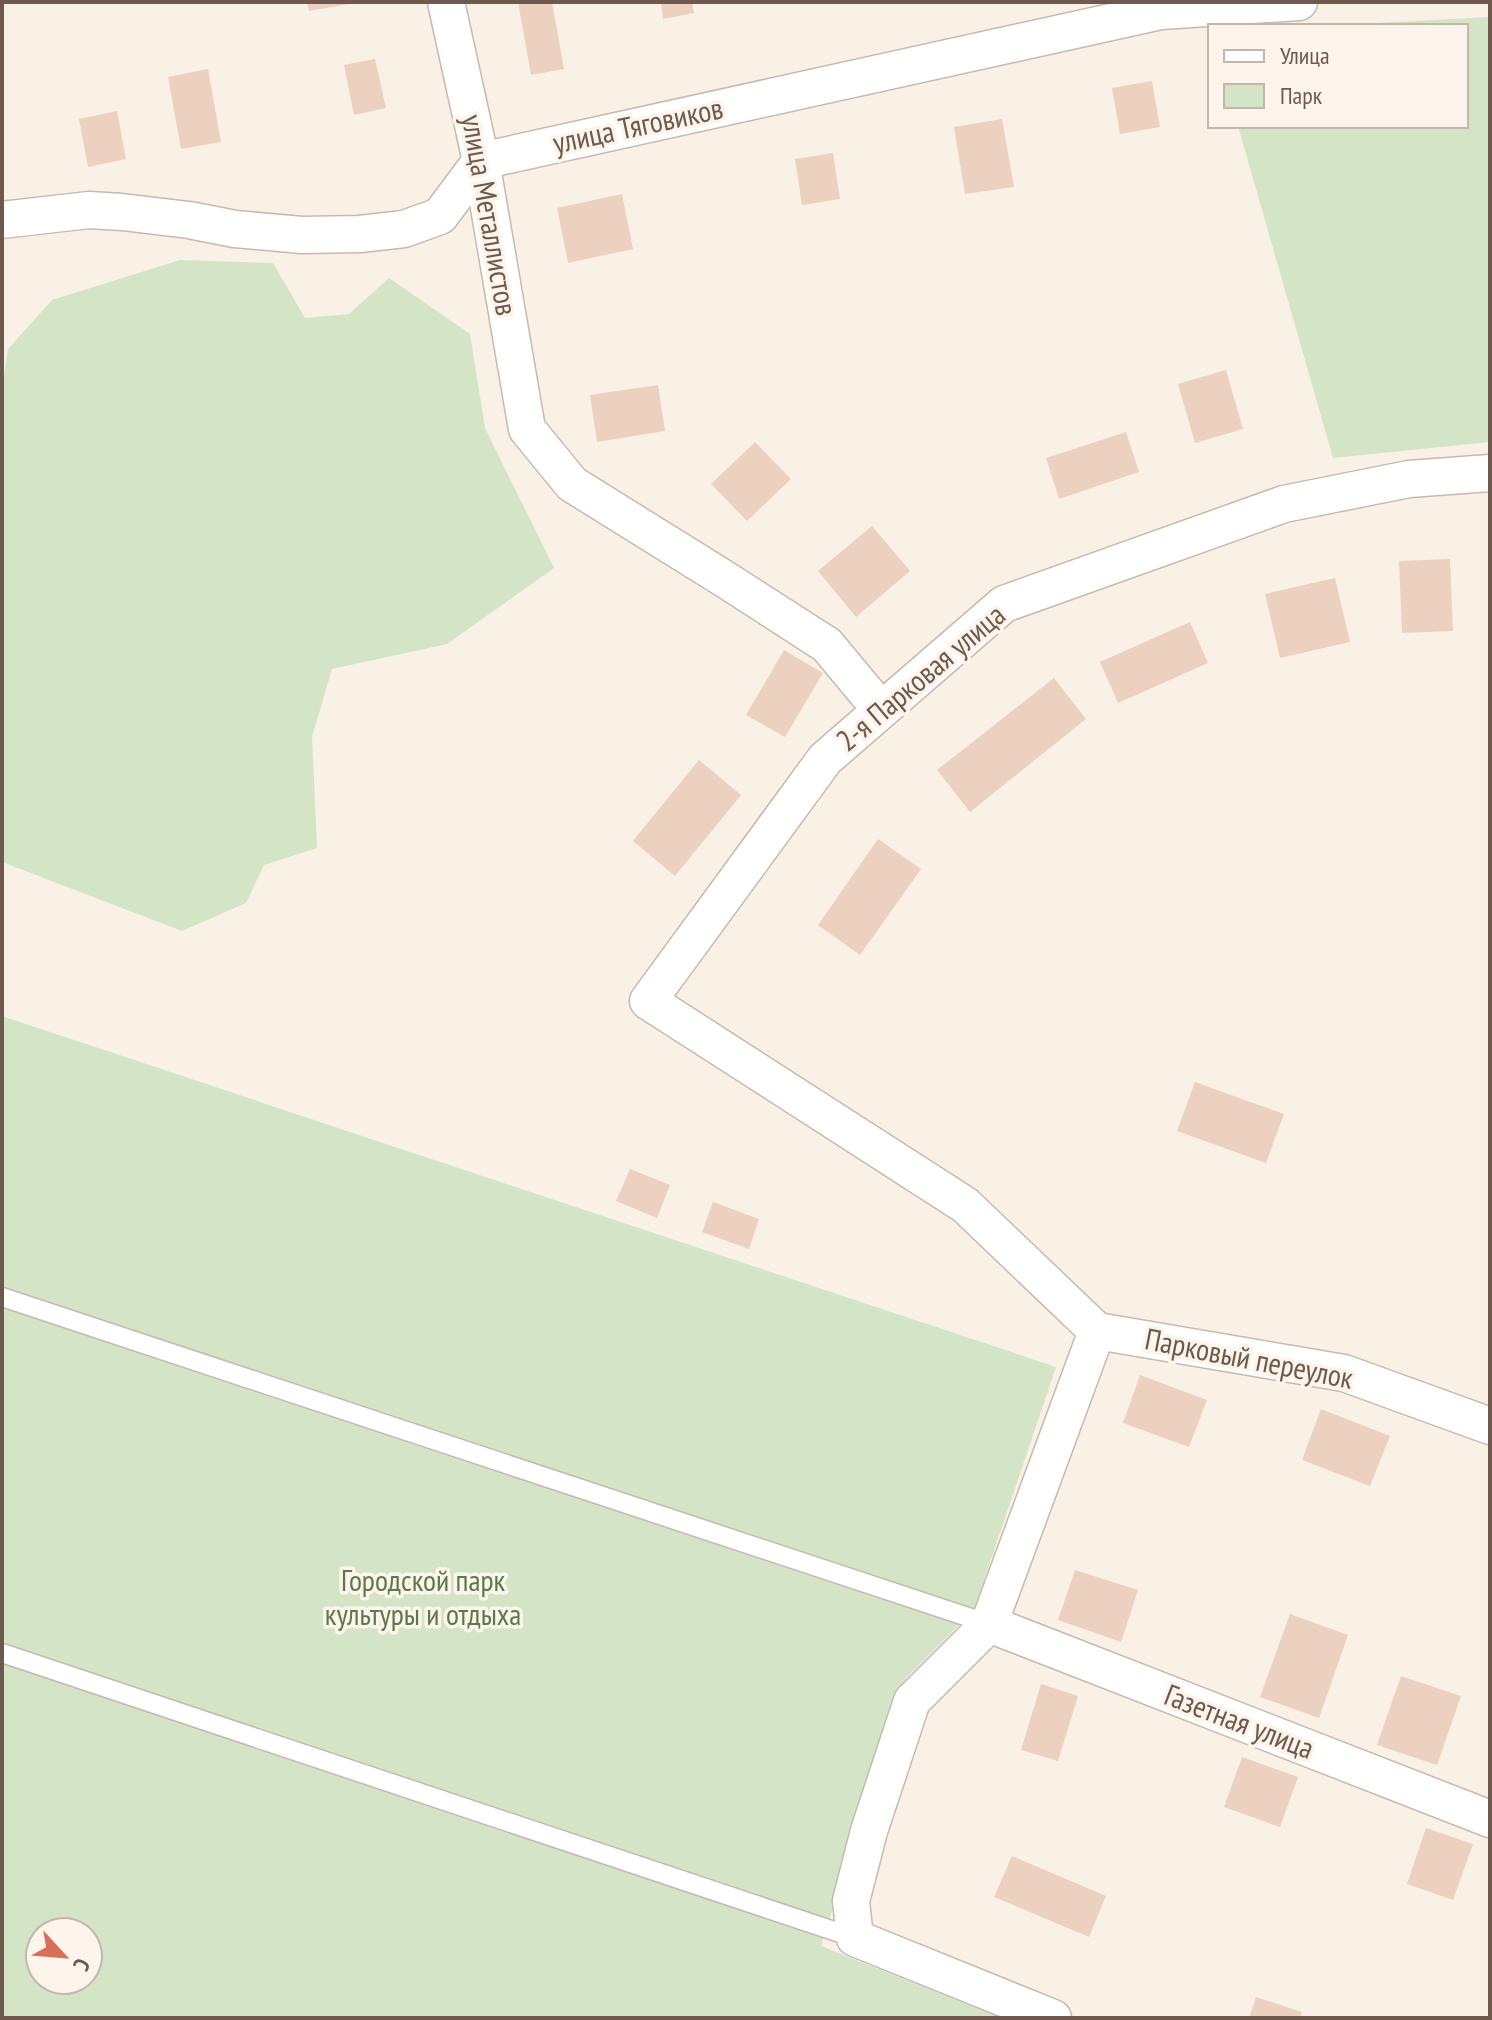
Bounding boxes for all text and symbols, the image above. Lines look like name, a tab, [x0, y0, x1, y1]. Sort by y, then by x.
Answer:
legend	[1208, 24, 1468, 128]
text: Улица	[1280, 40, 1330, 71]
text: Парк	[1280, 80, 1323, 111]
street label: улица Тяговиков	[549, 87, 726, 162]
street label: улица Металлистов	[454, 111, 527, 318]
street label: 2-я Парковая улица	[828, 595, 1013, 759]
street label: Парковый переулок	[1142, 1318, 1357, 1397]
park label: Городской парк культуры и отдыха	[325, 1560, 521, 1633]
street label: Газетная улица	[1159, 1674, 1320, 1767]
north arrow	[24, 1916, 104, 1996]
text: С	[67, 1954, 97, 1975]

